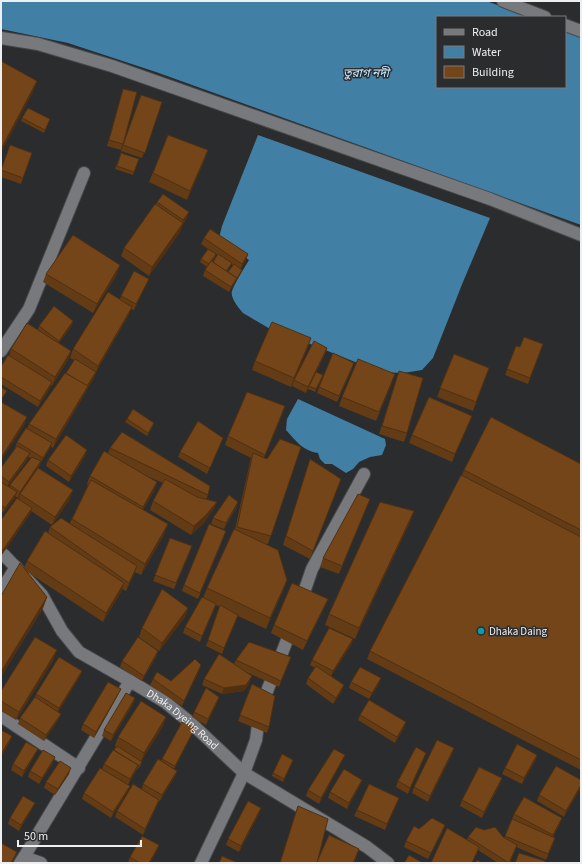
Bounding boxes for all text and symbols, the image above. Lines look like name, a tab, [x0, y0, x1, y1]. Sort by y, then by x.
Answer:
legend	[436, 16, 566, 88]
text: Road	[472, 24, 498, 41]
text: Water	[472, 44, 502, 61]
text: Building	[472, 64, 514, 81]
water label: তুরাগ নদী	[343, 65, 392, 82]
place label: Dhaka Daing	[489, 624, 547, 639]
marker: Dhaka Daing	[476, 626, 486, 636]
street label: Dhaka Dyeing Road	[144, 685, 222, 753]
scale bar	[18, 822, 141, 848]
text: 50 m	[24, 828, 48, 845]

